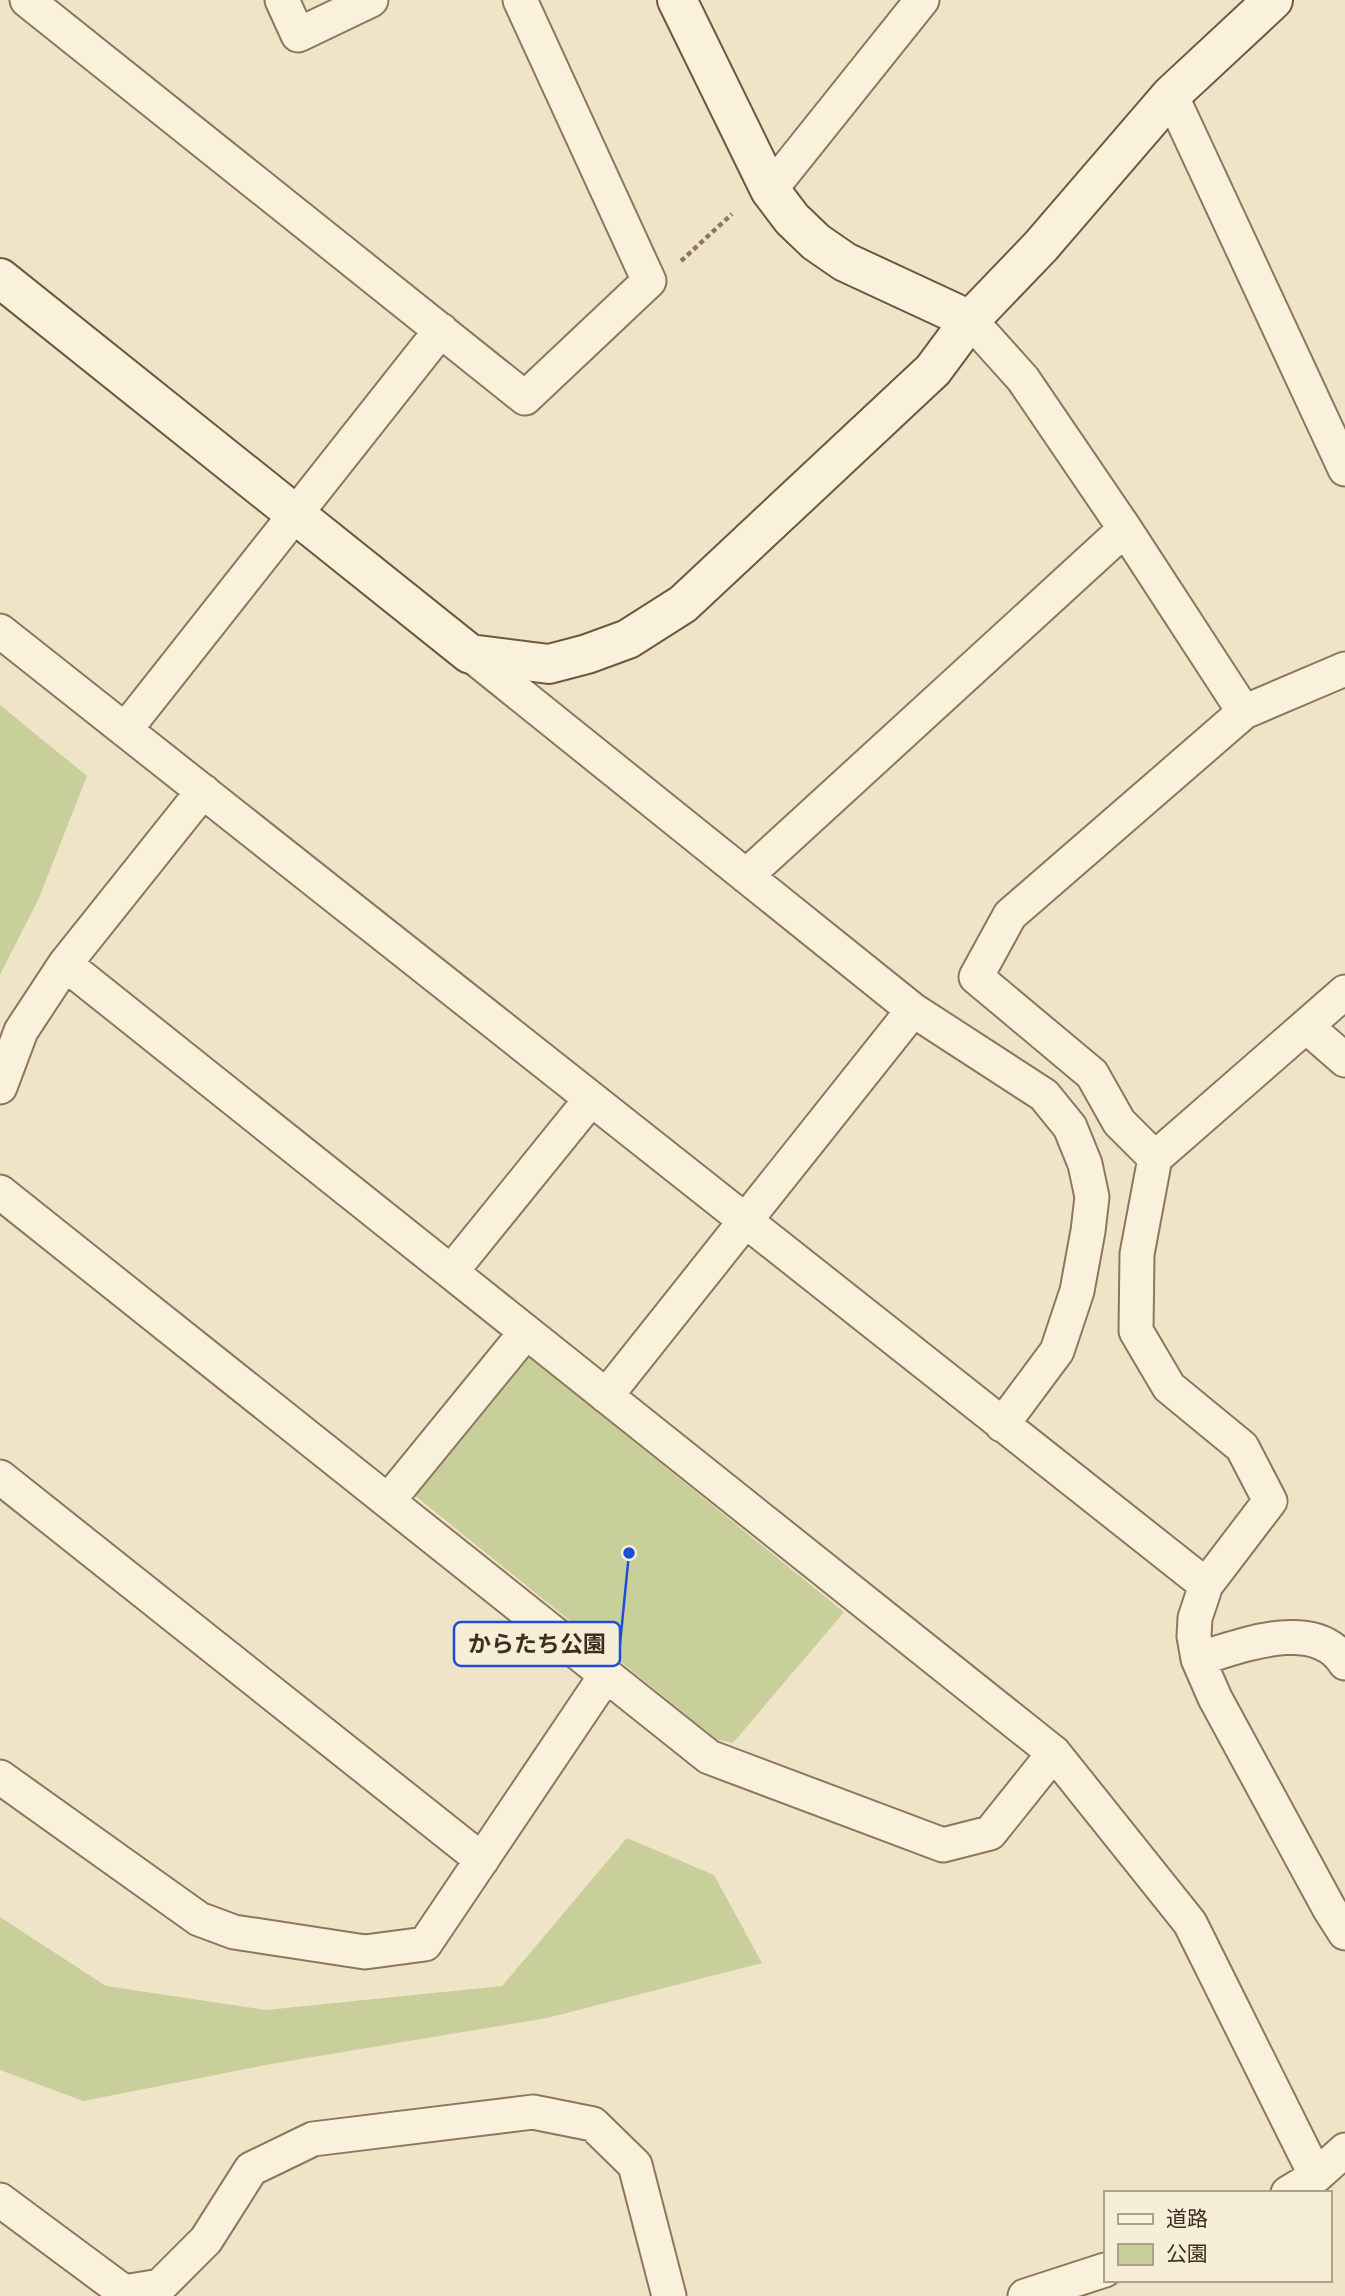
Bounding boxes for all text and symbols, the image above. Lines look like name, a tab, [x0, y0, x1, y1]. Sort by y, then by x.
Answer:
callout: からたち公園	[454, 1622, 620, 1666]
text: からたち公園	[468, 1632, 606, 1657]
legend	[1104, 2191, 1331, 2282]
text: 道路	[1166, 2207, 1208, 2231]
text: 公園	[1166, 2242, 1208, 2266]

